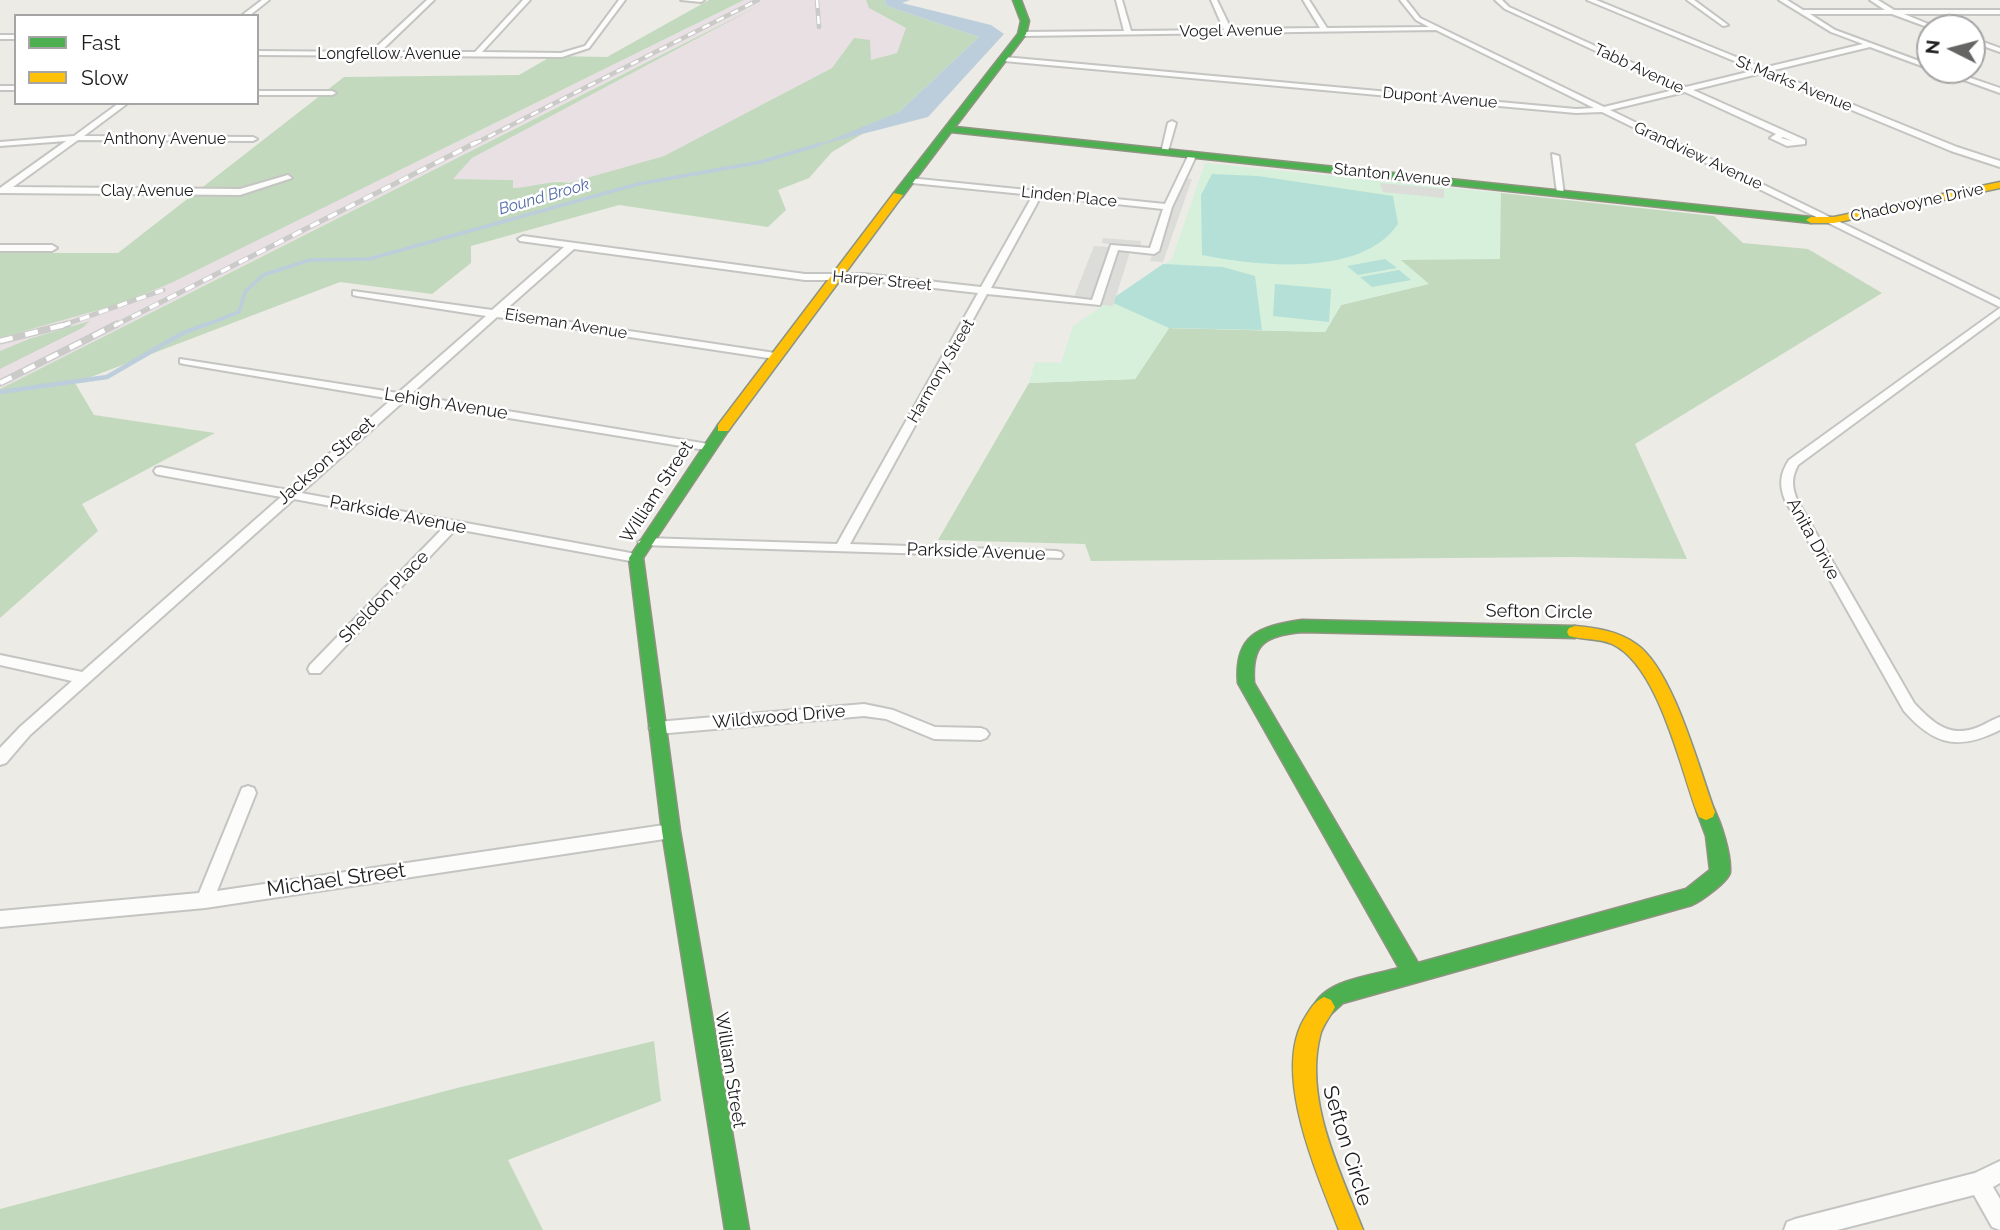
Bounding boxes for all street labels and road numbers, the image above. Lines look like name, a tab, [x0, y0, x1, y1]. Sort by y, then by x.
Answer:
street label: Vogel Avenue	[1179, 21, 1283, 41]
street label: Tabb Avenue	[1591, 40, 1687, 98]
street label: Longfellow Avenue	[317, 44, 461, 64]
street label: St Marks Avenue	[1733, 52, 1855, 116]
street label: Dupont Avenue	[1382, 83, 1498, 113]
street label: Grandview Avenue	[1631, 118, 1765, 194]
street label: Anthony Avenue	[104, 129, 226, 149]
street label: Stanton Avenue	[1333, 159, 1451, 191]
street label: Chadovoyne Drive	[1849, 180, 1985, 226]
street label: Clay Avenue	[101, 181, 193, 201]
street label: Linden Place	[1020, 182, 1118, 212]
street label: Harper Street	[832, 267, 932, 295]
street label: Eiseman Avenue	[504, 305, 628, 343]
street label: Harmony Street	[904, 316, 978, 426]
street label: Lehigh Avenue	[383, 384, 509, 424]
street label: Jackson Street	[273, 413, 379, 509]
street label: William Street	[616, 437, 698, 547]
street label: Parkside Avenue	[328, 491, 468, 539]
street label: Anita Drive	[1782, 494, 1844, 584]
street label: Parkside Avenue	[906, 539, 1046, 565]
street label: Sheldon Place	[335, 546, 433, 648]
street label: Sefton Circle	[1486, 600, 1592, 624]
street label: Wildwood Drive	[712, 700, 846, 734]
street label: Michael Street	[265, 858, 407, 902]
street label: William Street	[710, 1010, 750, 1130]
street label: Sefton Circle	[1317, 1083, 1377, 1209]

